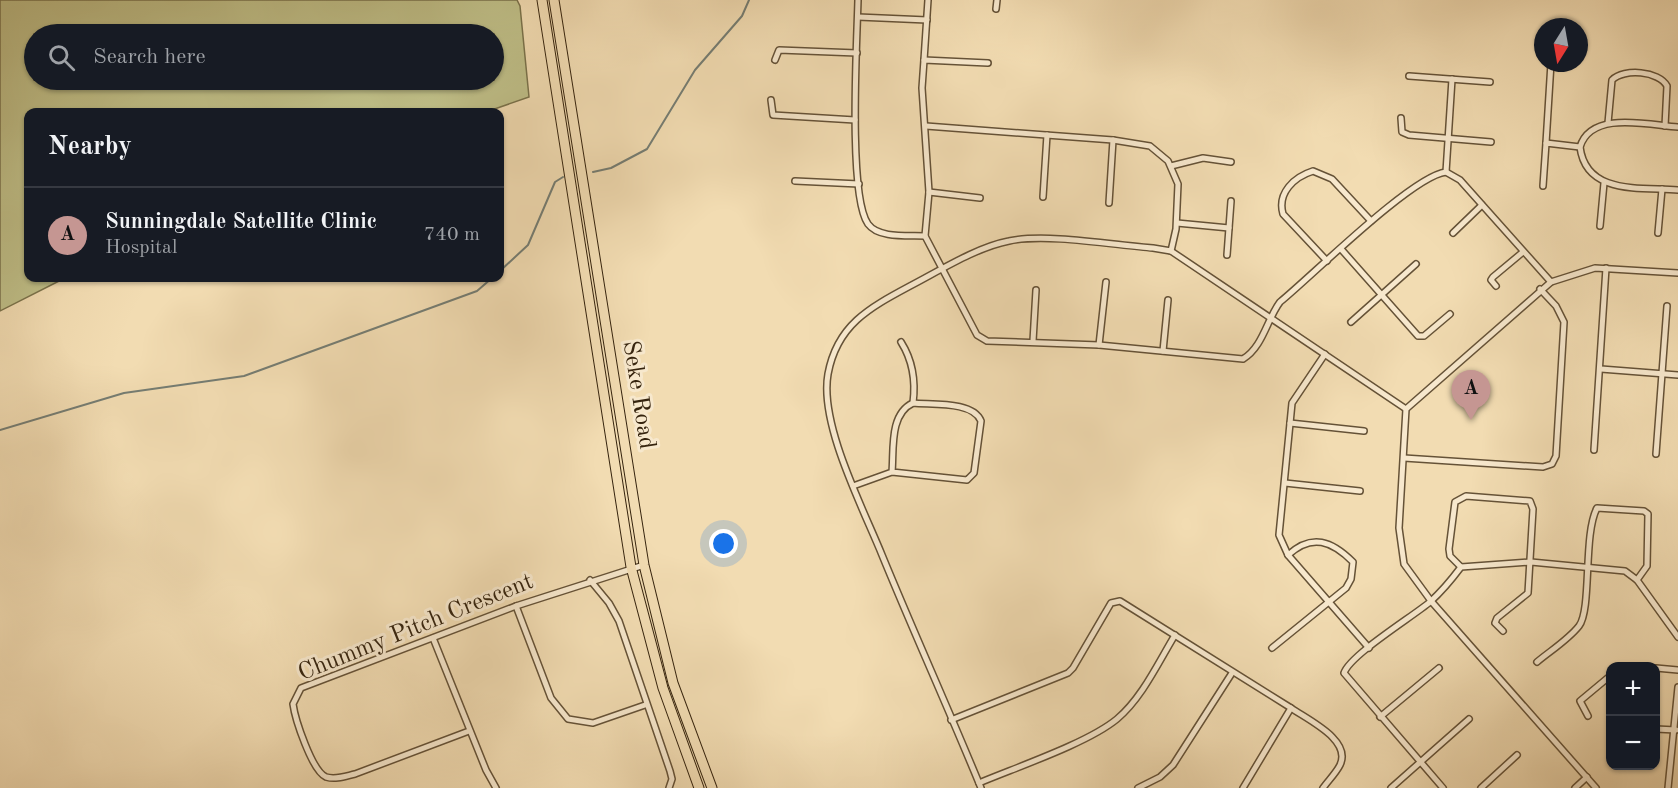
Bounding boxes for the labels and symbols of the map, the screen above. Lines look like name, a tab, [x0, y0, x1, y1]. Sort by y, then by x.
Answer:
north arrow	[1534, 18, 1588, 72]
street label: Seke Road	[618, 339, 658, 451]
pin: A	[1452, 370, 1490, 420]
your location	[709, 529, 738, 558]
street label: Chummy Pitch Crescent	[295, 570, 537, 686]

